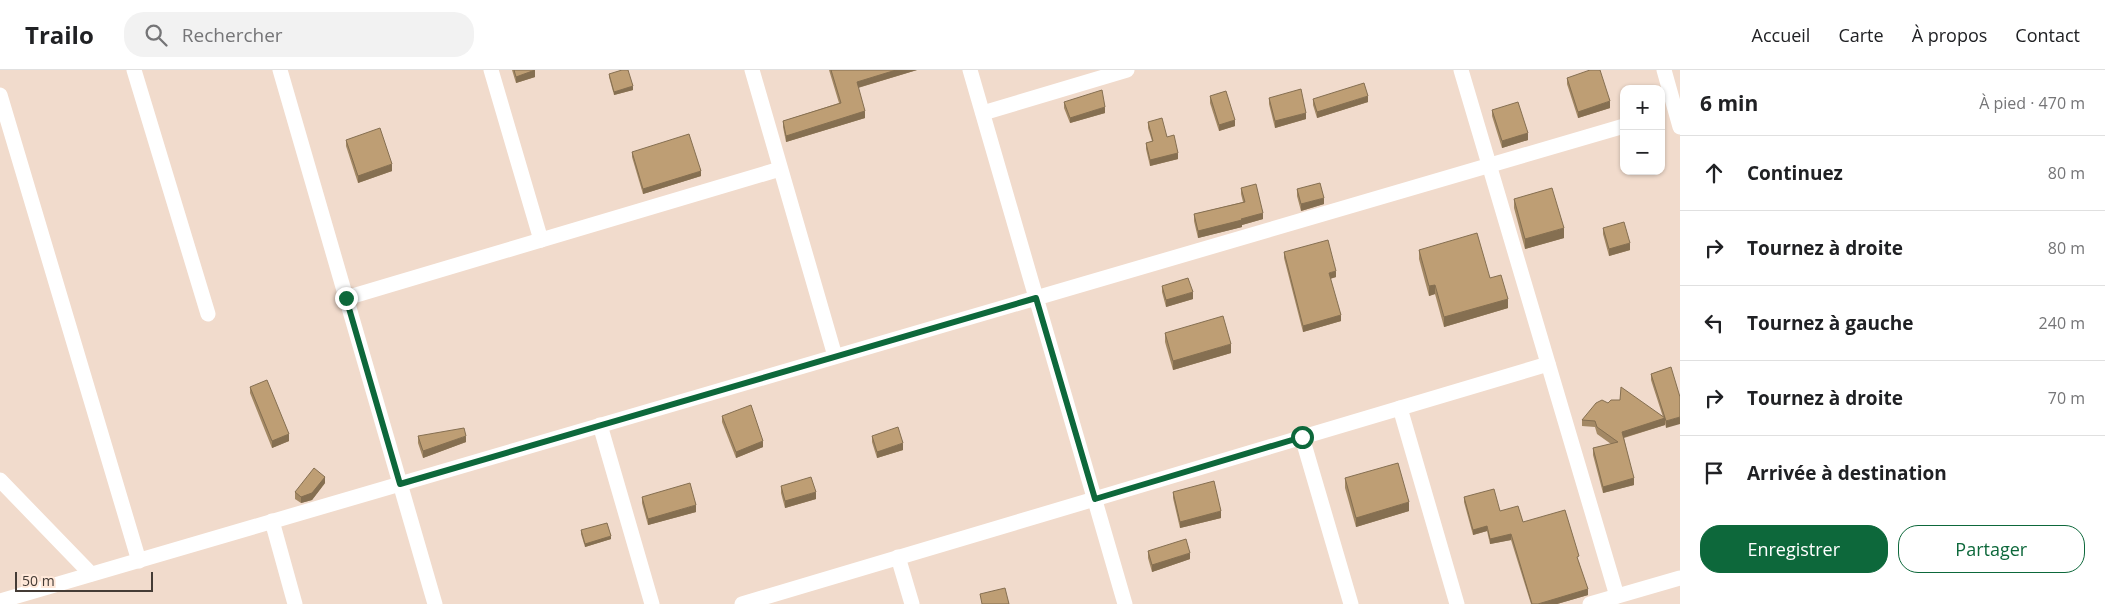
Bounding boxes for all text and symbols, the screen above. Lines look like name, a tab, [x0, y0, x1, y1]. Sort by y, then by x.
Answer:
search box	[124, 12, 474, 57]
text: Trailo	[25, 18, 94, 51]
icon: search	[142, 21, 170, 49]
text: Rechercher	[182, 22, 283, 48]
text: Accueil	[1752, 23, 1810, 47]
text: Carte	[1838, 23, 1884, 47]
text: À propos	[1912, 23, 1987, 47]
text: Contact	[2015, 23, 2080, 47]
map controls	[1620, 85, 1665, 175]
button: +	[1620, 85, 1665, 130]
text: 6 min	[1700, 89, 1758, 117]
text: À pied · 470 m	[1979, 92, 2085, 114]
button: −	[1620, 130, 1665, 175]
icon: ahead	[1700, 159, 1728, 187]
text: Continuez	[1747, 160, 1843, 186]
text: 80 m	[2048, 162, 2085, 184]
icon: right	[1700, 234, 1728, 262]
text: Tournez à droite	[1747, 235, 1903, 261]
text: 80 m	[2048, 237, 2085, 259]
route end	[335, 287, 358, 310]
icon: left	[1700, 309, 1728, 337]
text: Tournez à gauche	[1747, 310, 1913, 336]
text: 240 m	[2039, 312, 2085, 334]
icon: right	[1700, 384, 1728, 412]
text: Tournez à droite	[1747, 385, 1903, 411]
text: 70 m	[2048, 387, 2085, 409]
route start	[1291, 426, 1314, 449]
icon: arrive	[1700, 459, 1728, 487]
text: Arrivée à destination	[1747, 460, 1947, 486]
button: Enregistrer	[1700, 525, 1888, 573]
button: Partager	[1898, 525, 2085, 573]
scale bar	[15, 569, 152, 592]
text: 50 m	[22, 571, 55, 590]

